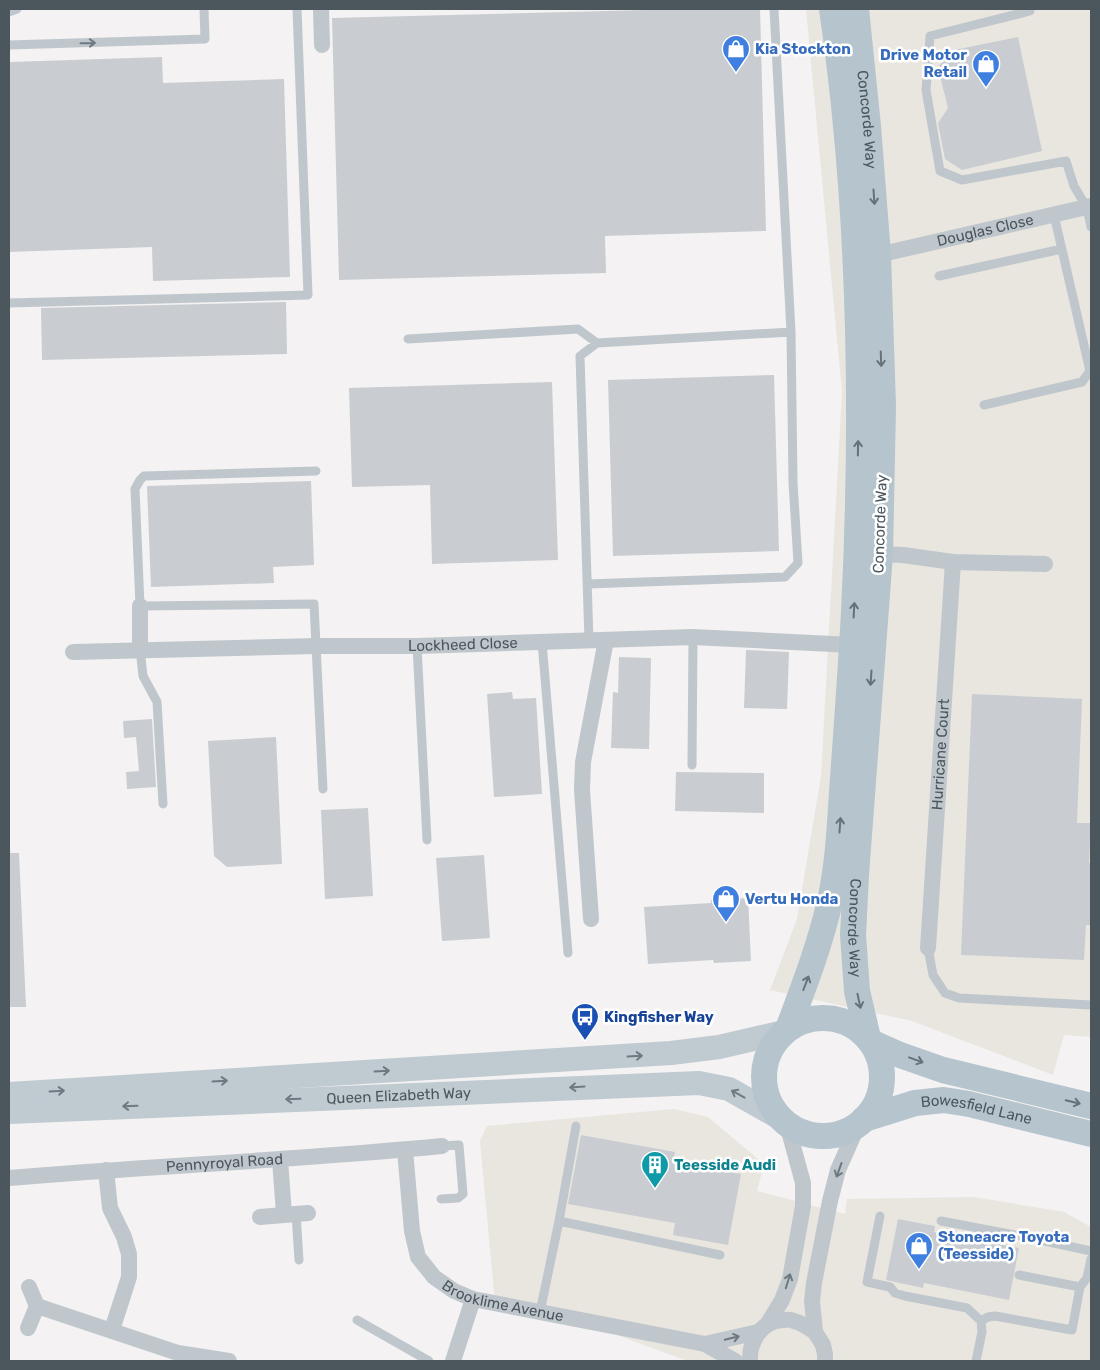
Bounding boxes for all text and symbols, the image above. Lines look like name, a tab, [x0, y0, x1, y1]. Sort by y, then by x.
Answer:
shop icon: Kia Stockton	[721, 34, 751, 73]
one-way arrow	[79, 38, 95, 48]
place label: Kia Stockton	[755, 40, 851, 58]
place label: Drive Motor Retail	[880, 46, 967, 81]
shop icon: Drive Motor Retail	[971, 49, 1001, 88]
street label: Concorde Way	[853, 69, 880, 169]
one-way arrow	[869, 188, 879, 204]
street label: Douglas Close	[935, 211, 1035, 250]
one-way arrow	[876, 350, 886, 367]
one-way arrow	[853, 440, 863, 456]
street label: Concorde Way	[869, 474, 891, 574]
one-way arrow	[849, 603, 859, 619]
street label: Lockheed Close	[408, 634, 518, 655]
one-way arrow	[866, 670, 875, 686]
street label: Hurricane Court	[928, 698, 953, 811]
one-way arrow	[835, 817, 844, 833]
street label: Concorde Way	[844, 878, 865, 978]
shop icon: Vertu Honda	[711, 884, 741, 923]
place label: Vertu Honda	[745, 890, 839, 908]
one-way arrow	[801, 976, 811, 991]
one-way arrow	[855, 992, 865, 1008]
bus stop icon: Kingfisher Way	[570, 1002, 600, 1041]
place label: Kingfisher Way	[604, 1008, 714, 1026]
one-way arrow	[627, 1051, 643, 1060]
one-way arrow	[907, 1056, 923, 1065]
one-way arrow	[374, 1066, 390, 1076]
one-way arrow	[211, 1076, 227, 1085]
one-way arrow	[569, 1082, 585, 1091]
street label: Queen Elizabeth Way	[326, 1084, 471, 1108]
one-way arrow	[49, 1086, 65, 1095]
one-way arrow	[731, 1089, 745, 1099]
street label: Bowesfield Lane	[920, 1090, 1034, 1128]
one-way arrow	[285, 1095, 301, 1104]
one-way arrow	[1064, 1097, 1080, 1107]
one-way arrow	[122, 1102, 138, 1111]
street label: Pennyroyal Road	[165, 1150, 284, 1176]
building icon: Teesside Audi	[640, 1150, 670, 1189]
place label: Teesside Audi	[674, 1156, 776, 1174]
one-way arrow	[834, 1161, 844, 1177]
place label: Stoneacre Toyota (Teesside)	[938, 1228, 1070, 1263]
shop icon: Stoneacre Toyota (Teesside)	[904, 1231, 934, 1270]
one-way arrow	[784, 1273, 794, 1289]
street label: Brooklime Avenue	[438, 1276, 565, 1325]
one-way arrow	[723, 1333, 739, 1342]

